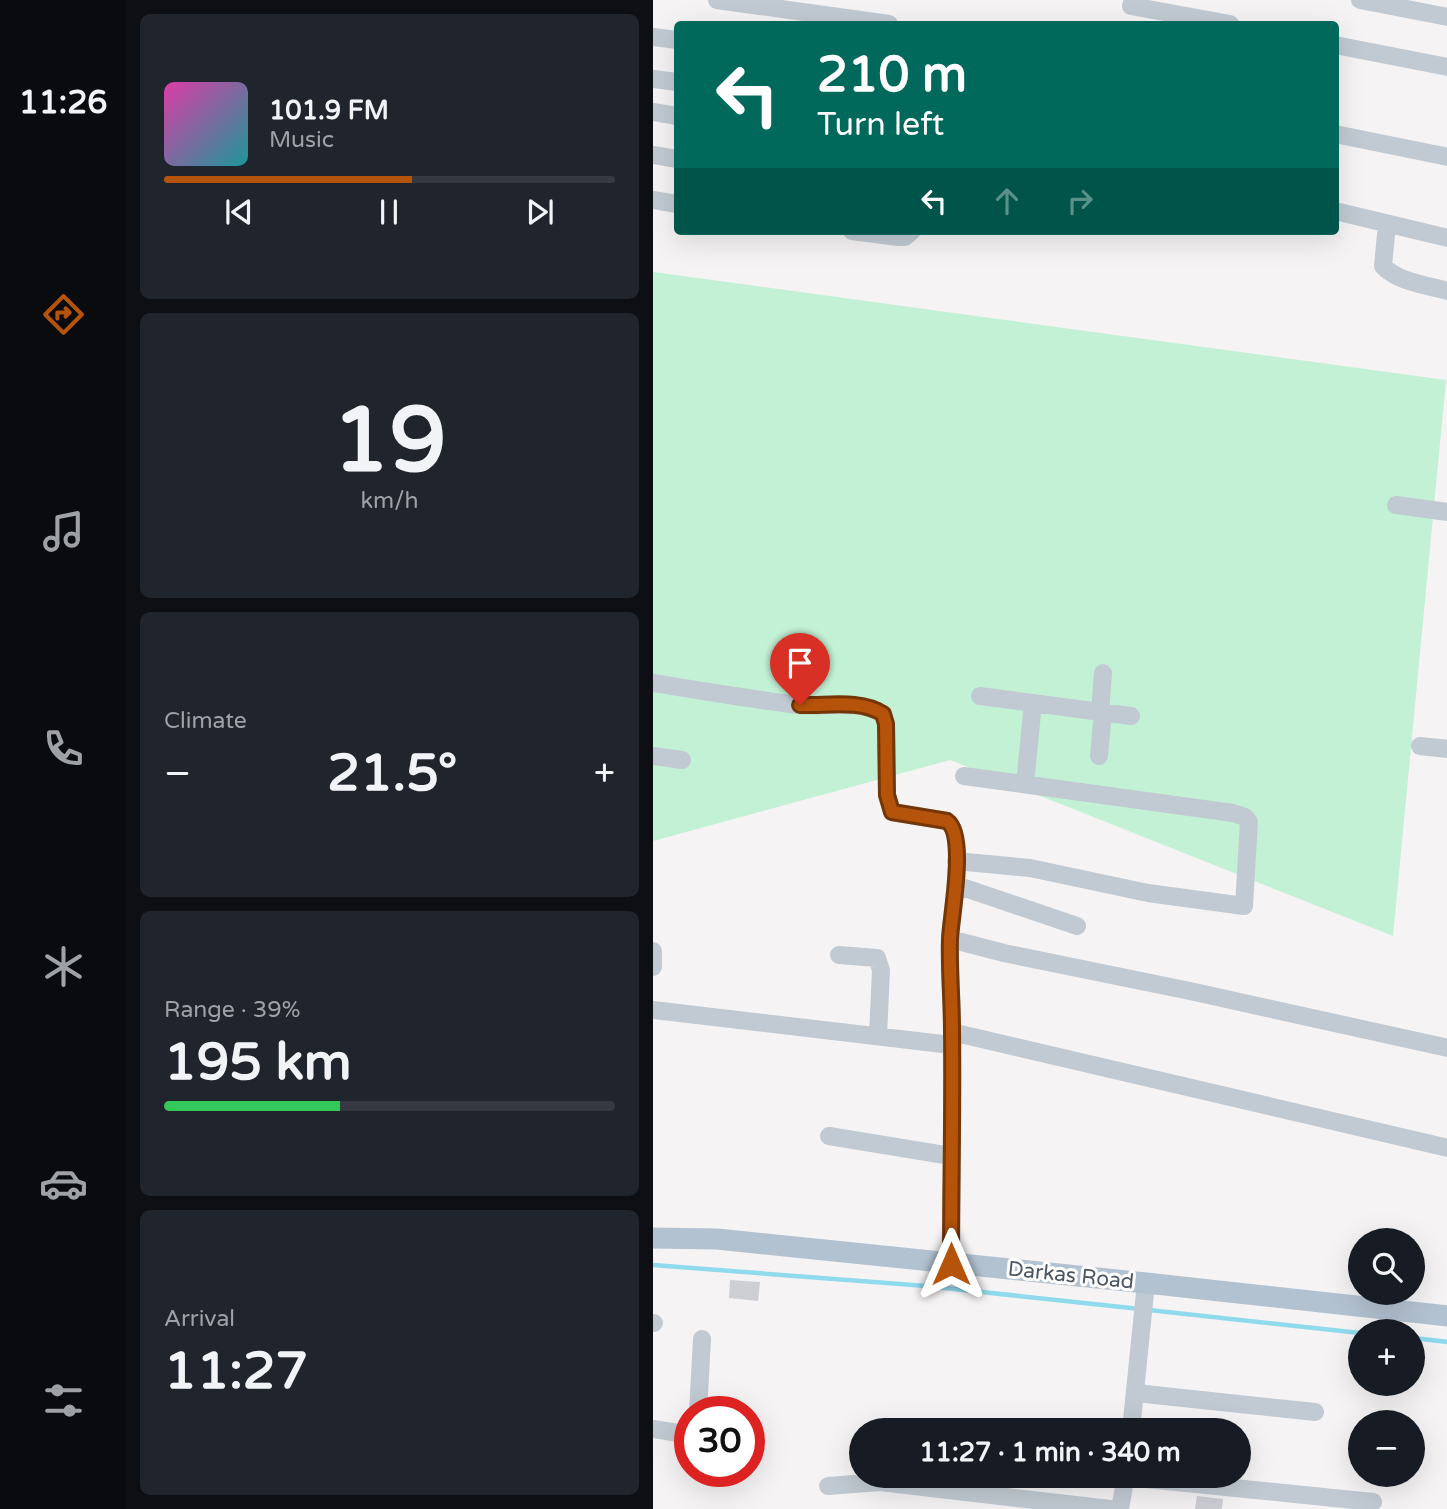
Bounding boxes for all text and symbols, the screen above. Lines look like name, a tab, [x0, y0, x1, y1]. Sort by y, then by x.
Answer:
text: 210 m	[817, 46, 967, 105]
icon: left	[702, 49, 793, 140]
text: 11:26	[19, 84, 107, 122]
text: 101.9 FM	[269, 95, 389, 126]
text: Turn left	[817, 106, 944, 144]
text: Music	[269, 126, 334, 154]
icon: left	[915, 182, 953, 220]
icon: ahead	[988, 182, 1026, 220]
icon: right	[1061, 182, 1099, 220]
icon: previous	[220, 193, 258, 231]
icon: pause	[370, 193, 408, 231]
icon: next	[521, 193, 559, 231]
icon: directions	[39, 290, 88, 339]
text: 19	[332, 386, 447, 496]
text: km/h	[361, 487, 418, 515]
icon: music	[39, 507, 88, 556]
pin	[770, 633, 830, 705]
icon: arrive	[781, 644, 819, 682]
text: Climate	[164, 707, 247, 735]
icon: phone	[39, 724, 88, 773]
text: 21.5°	[327, 742, 457, 805]
text: −	[164, 751, 191, 797]
text: +	[594, 751, 615, 797]
icon: climate	[39, 942, 88, 991]
text: Range · 39%	[164, 996, 300, 1024]
text: 195 km	[164, 1031, 352, 1094]
icon: car	[39, 1159, 88, 1208]
position arrow	[914, 1227, 988, 1301]
map controls	[1348, 1228, 1425, 1487]
button: search	[1348, 1228, 1425, 1305]
street label: Darkas Road	[1007, 1256, 1135, 1295]
text: Arrival	[164, 1305, 235, 1333]
button: +	[1348, 1319, 1425, 1396]
text: 11:27	[164, 1340, 308, 1403]
icon: filters	[39, 1376, 88, 1425]
speed limit sign: 30	[674, 1396, 765, 1487]
button: −	[1348, 1410, 1425, 1487]
text: 11:27 · 1 min · 340 m	[919, 1437, 1181, 1468]

